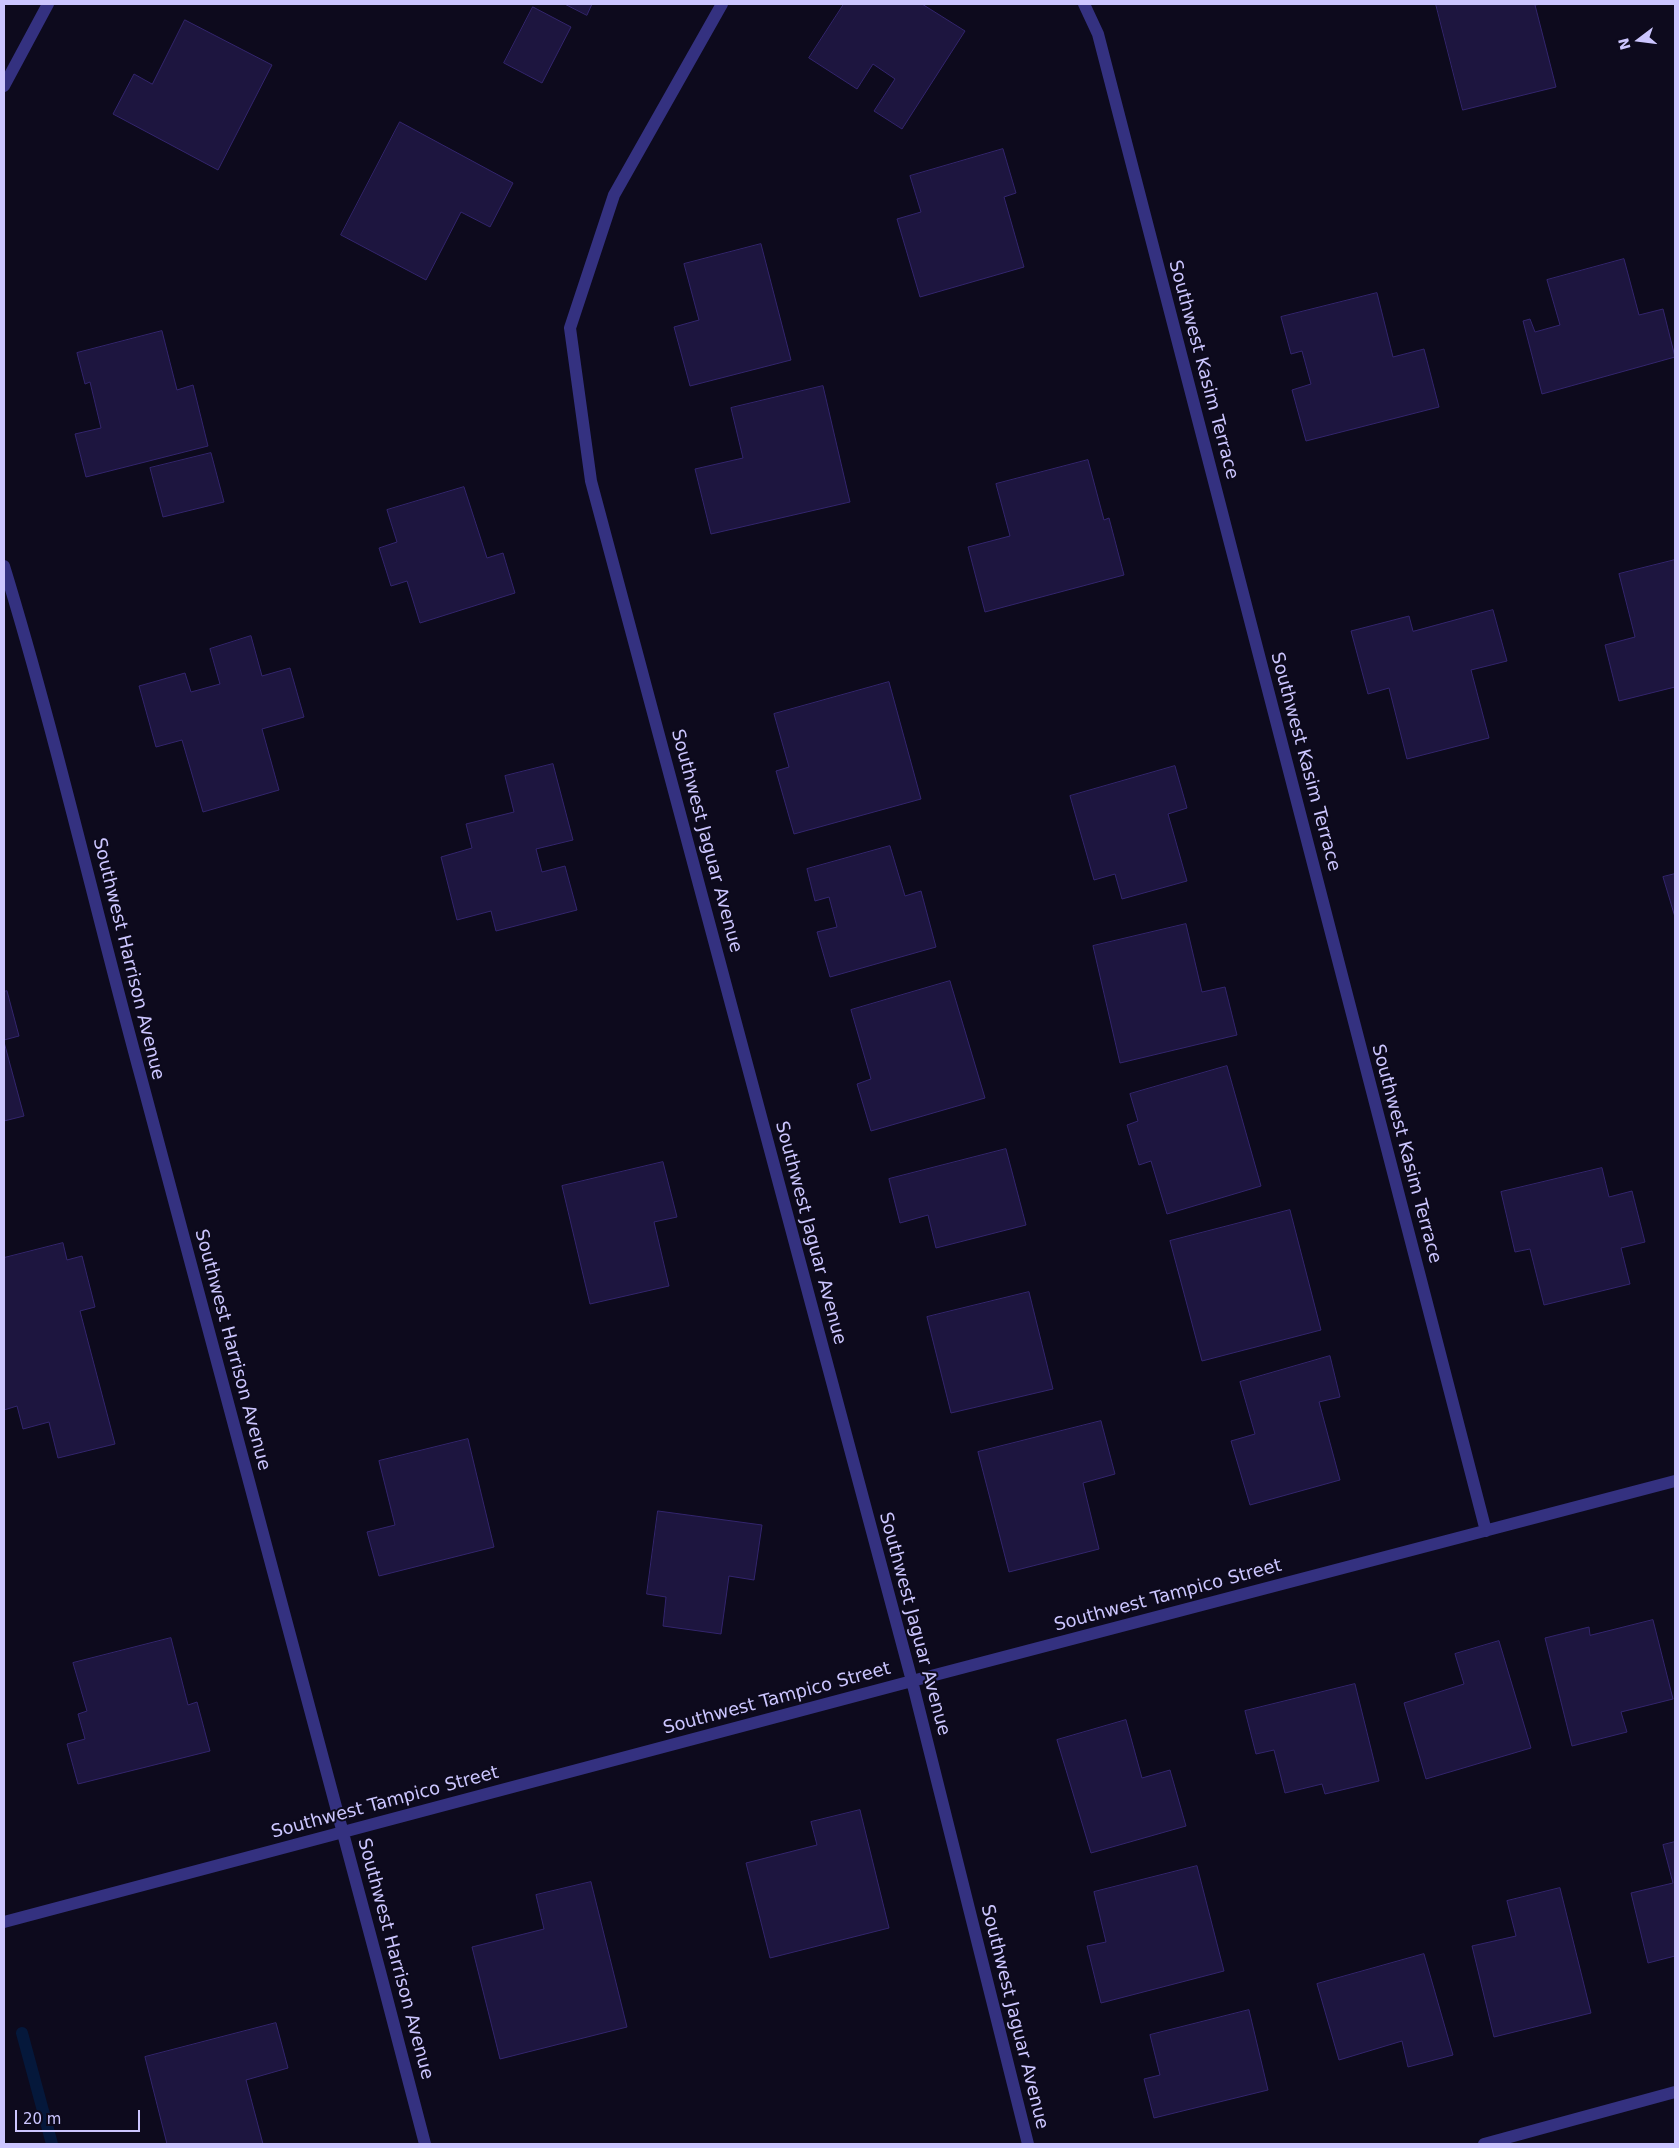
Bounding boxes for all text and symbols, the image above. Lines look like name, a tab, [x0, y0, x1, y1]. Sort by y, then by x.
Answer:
north arrow	[1614, 15, 1664, 65]
text: N	[1615, 36, 1634, 52]
street label: Southwest Kasim Terrace	[1163, 258, 1243, 482]
street label: Southwest Kasim Terrace	[1265, 650, 1345, 874]
street label: Southwest Jaguar Avenue	[666, 727, 746, 955]
street label: Southwest Harrison Avenue	[87, 836, 169, 1082]
street label: Southwest Kasim Terrace	[1366, 1042, 1446, 1266]
street label: Southwest Jaguar Avenue	[770, 1119, 850, 1347]
street label: Southwest Harrison Avenue	[189, 1227, 275, 1473]
street label: Southwest Jaguar Avenue	[874, 1510, 954, 1738]
street label: Southwest Tampico Street	[1052, 1555, 1284, 1637]
street label: Southwest Tampico Street	[661, 1658, 893, 1740]
street label: Southwest Tampico Street	[269, 1762, 501, 1844]
street label: Southwest Harrison Avenue	[352, 1836, 438, 2082]
street label: Southwest Jaguar Avenue	[976, 1903, 1052, 2131]
scale bar	[18, 2100, 142, 2132]
text: 20 m	[23, 2110, 61, 2128]

